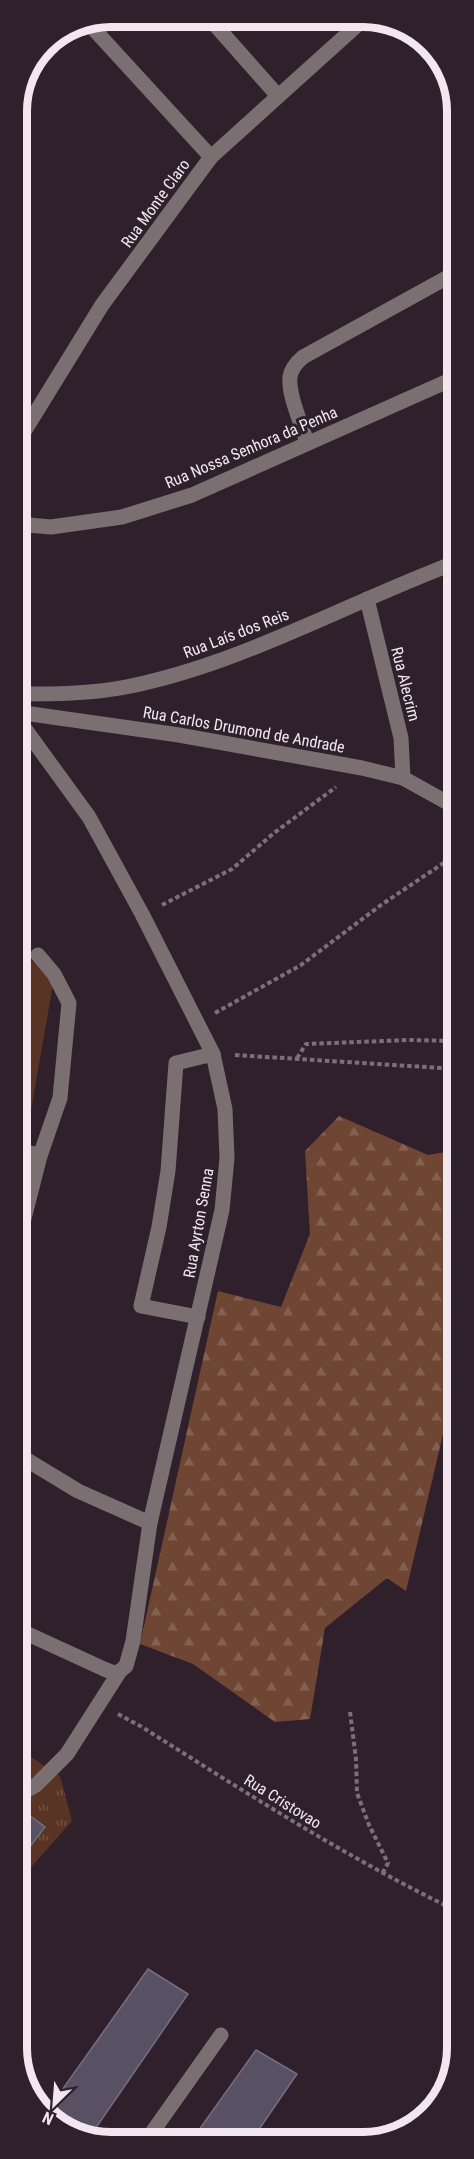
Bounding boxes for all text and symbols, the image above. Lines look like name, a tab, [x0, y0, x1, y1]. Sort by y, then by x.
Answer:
street label: Rua Monte Claro	[117, 155, 194, 251]
street label: Rua Nossa Senhora da Penha	[162, 403, 340, 492]
street label: Rua Laís dos Reis	[181, 605, 292, 662]
street label: Rua Alecrim	[387, 645, 424, 723]
street label: Rua Carlos Drumond de Andrade	[141, 702, 346, 757]
street label: Rua Ayrton Senna	[179, 1167, 218, 1280]
street label: Rua Cristovao	[241, 1770, 325, 1833]
north arrow	[24, 2075, 84, 2135]
text: N	[39, 2107, 56, 2129]

